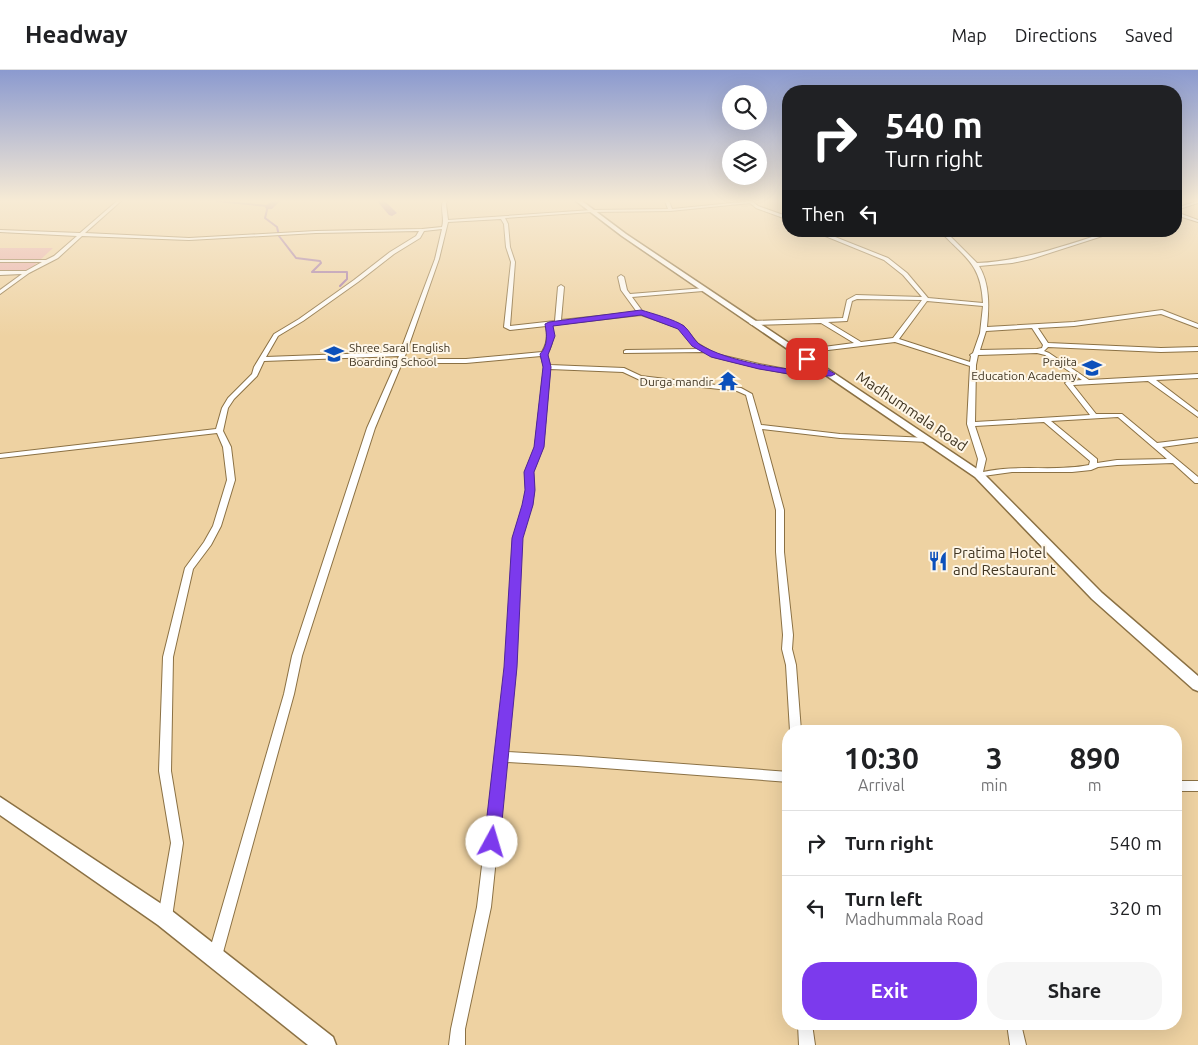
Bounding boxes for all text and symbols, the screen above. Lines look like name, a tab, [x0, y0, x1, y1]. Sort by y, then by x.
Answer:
text: Headway	[25, 21, 128, 48]
text: Map	[951, 25, 987, 45]
text: Directions	[1015, 25, 1097, 45]
text: Saved	[1125, 25, 1173, 45]
map controls	[722, 85, 767, 185]
button: search	[722, 85, 767, 130]
icon: right	[802, 105, 867, 170]
text: 540 m	[885, 105, 983, 145]
button: layers	[722, 140, 767, 185]
text: Turn right	[885, 146, 983, 171]
icon: left	[855, 200, 883, 228]
text: Then	[802, 203, 845, 225]
pin	[786, 338, 828, 380]
place label: Shree Saral English Boarding School	[349, 341, 450, 368]
school or university icon: Shree Saral English Boarding School	[323, 343, 345, 365]
icon: arrive	[793, 345, 821, 373]
place label: Prajita Education Academy	[971, 355, 1077, 382]
school or university icon: Prajita Education Academy	[1081, 357, 1103, 379]
street label: Madhummala Road	[853, 368, 971, 454]
temple icon: Durga mandir	[717, 370, 739, 392]
place label: Durga mandir	[639, 375, 713, 388]
place label: Pratima Hotel and Restaurant	[953, 544, 1056, 578]
restaurant icon: Pratima Hotel and Restaurant	[927, 550, 949, 572]
text: 10:30	[844, 741, 919, 775]
text: 3	[986, 741, 1003, 775]
text: 890	[1069, 741, 1120, 775]
text: Arrival	[858, 776, 905, 794]
text: min	[981, 776, 1008, 794]
text: m	[1088, 776, 1102, 794]
position arrow	[465, 815, 517, 867]
icon: right	[802, 829, 830, 857]
text: Turn right	[845, 832, 933, 854]
text: 540 m	[1109, 832, 1162, 854]
text: Turn left	[845, 888, 923, 910]
icon: left	[802, 894, 830, 922]
text: 320 m	[1109, 897, 1162, 919]
text: Madhummala Road	[845, 910, 984, 928]
button: Exit	[802, 962, 977, 1020]
button: Share	[987, 962, 1162, 1020]

